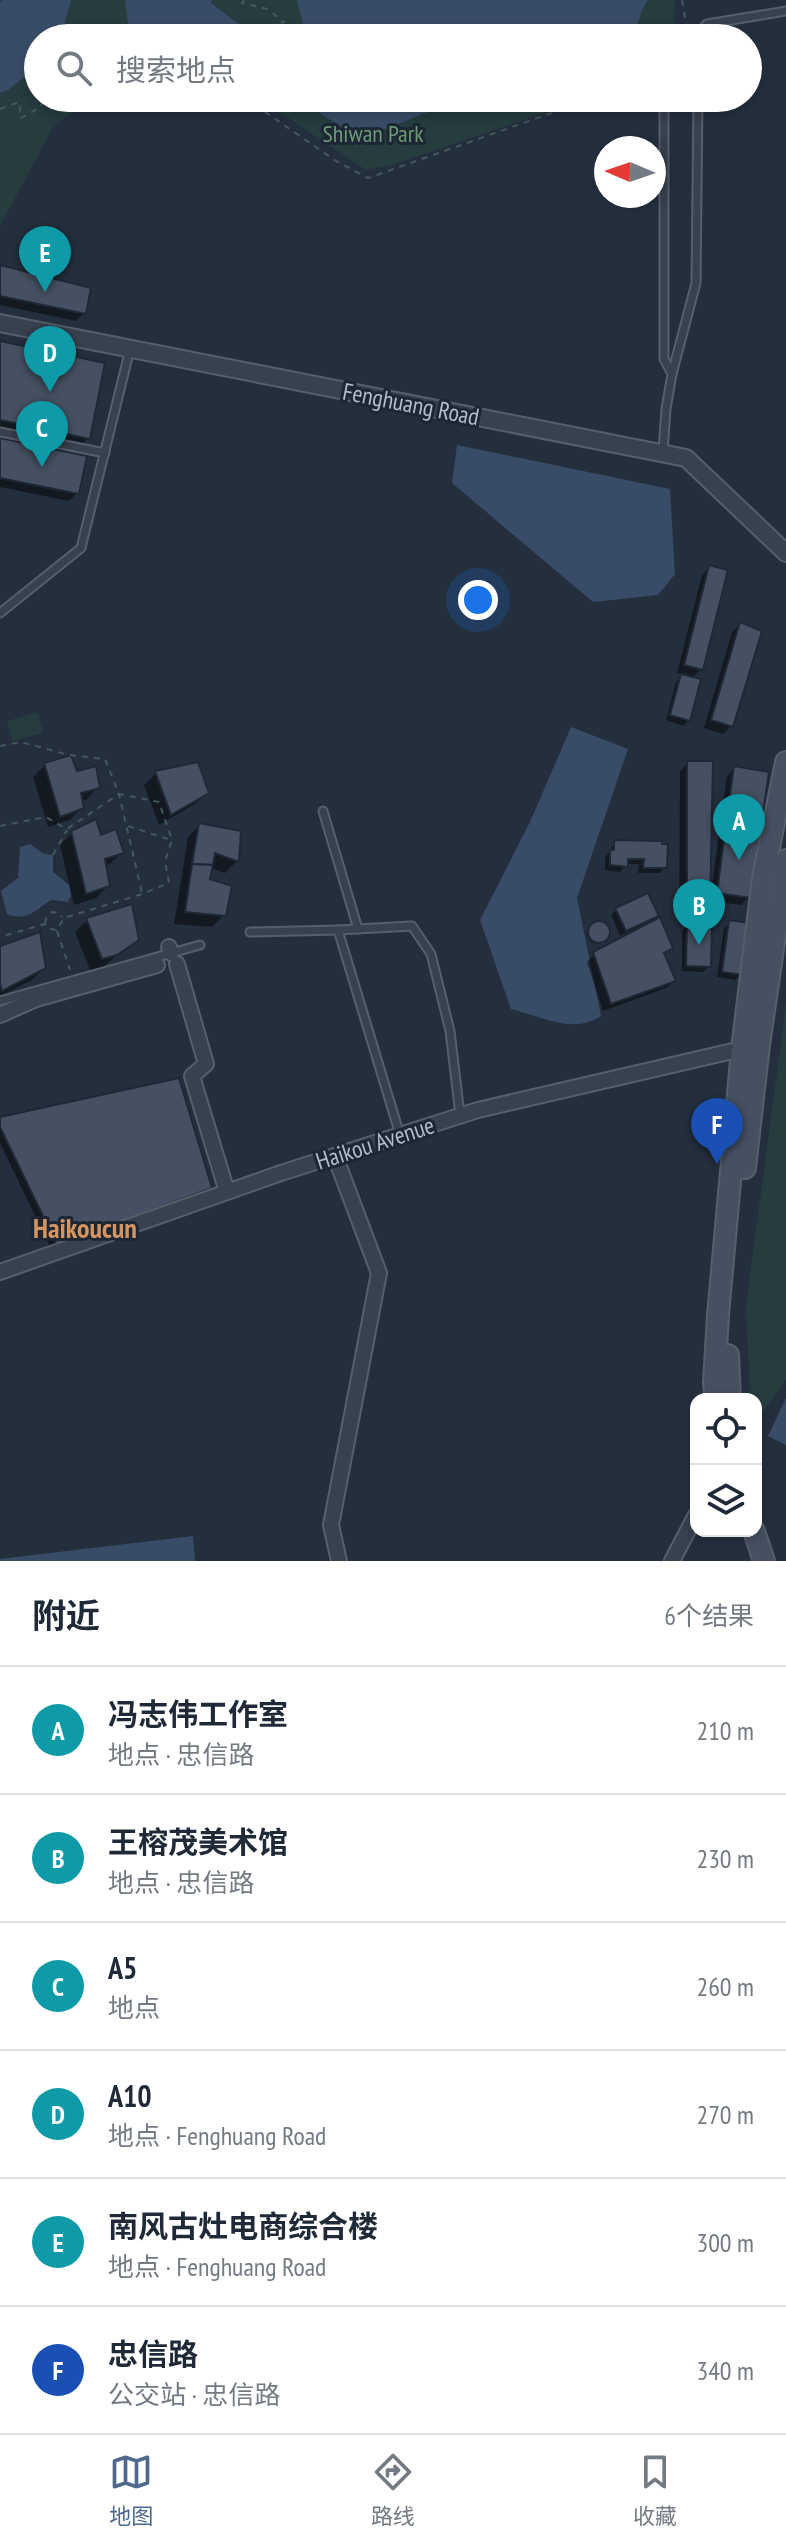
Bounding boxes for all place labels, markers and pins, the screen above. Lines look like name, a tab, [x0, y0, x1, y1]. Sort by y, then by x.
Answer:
pin: E	[19, 226, 71, 292]
pin: D	[24, 326, 76, 392]
pin: C	[16, 401, 68, 467]
pin: A	[713, 794, 765, 860]
pin: B	[673, 879, 725, 945]
pin: F	[691, 1098, 743, 1164]

